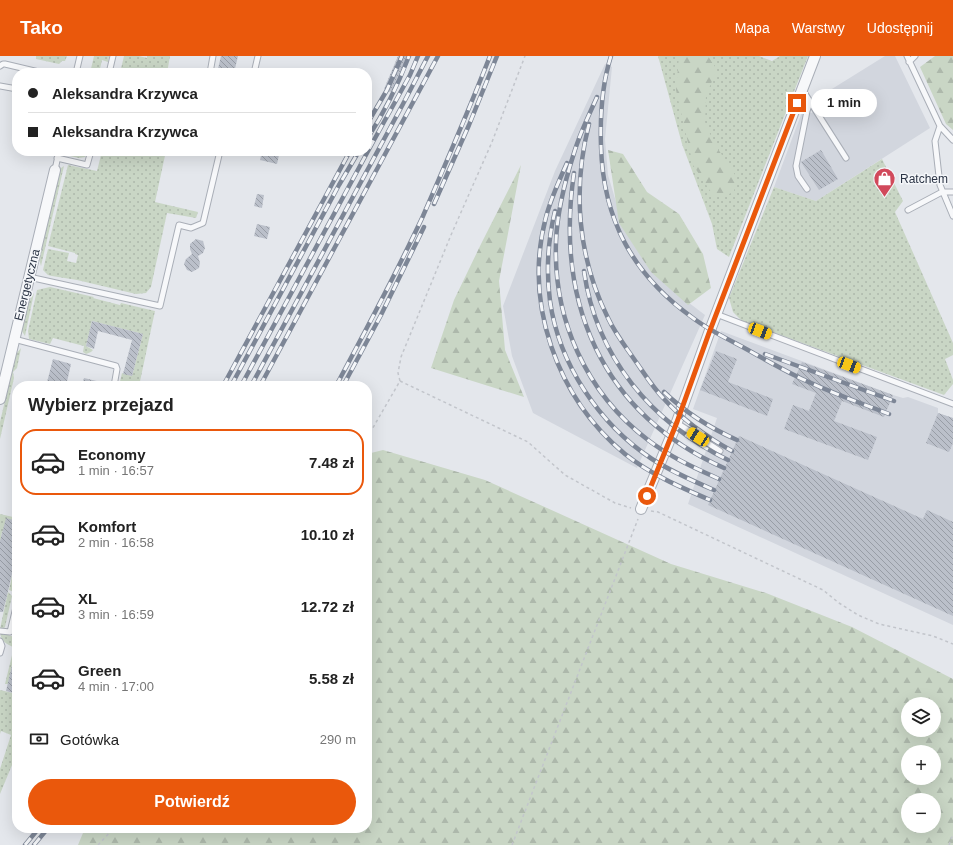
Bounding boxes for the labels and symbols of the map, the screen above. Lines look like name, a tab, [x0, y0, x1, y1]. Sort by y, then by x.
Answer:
callout: 1 min	[811, 89, 877, 117]
route end	[788, 94, 806, 112]
shop icon: Ratchem	[871, 166, 897, 199]
place label: Ratchem	[900, 172, 948, 186]
street label: Energetyczna	[11, 247, 43, 322]
car	[747, 321, 773, 341]
car	[836, 355, 862, 375]
car	[685, 425, 711, 449]
route start	[638, 487, 656, 505]

